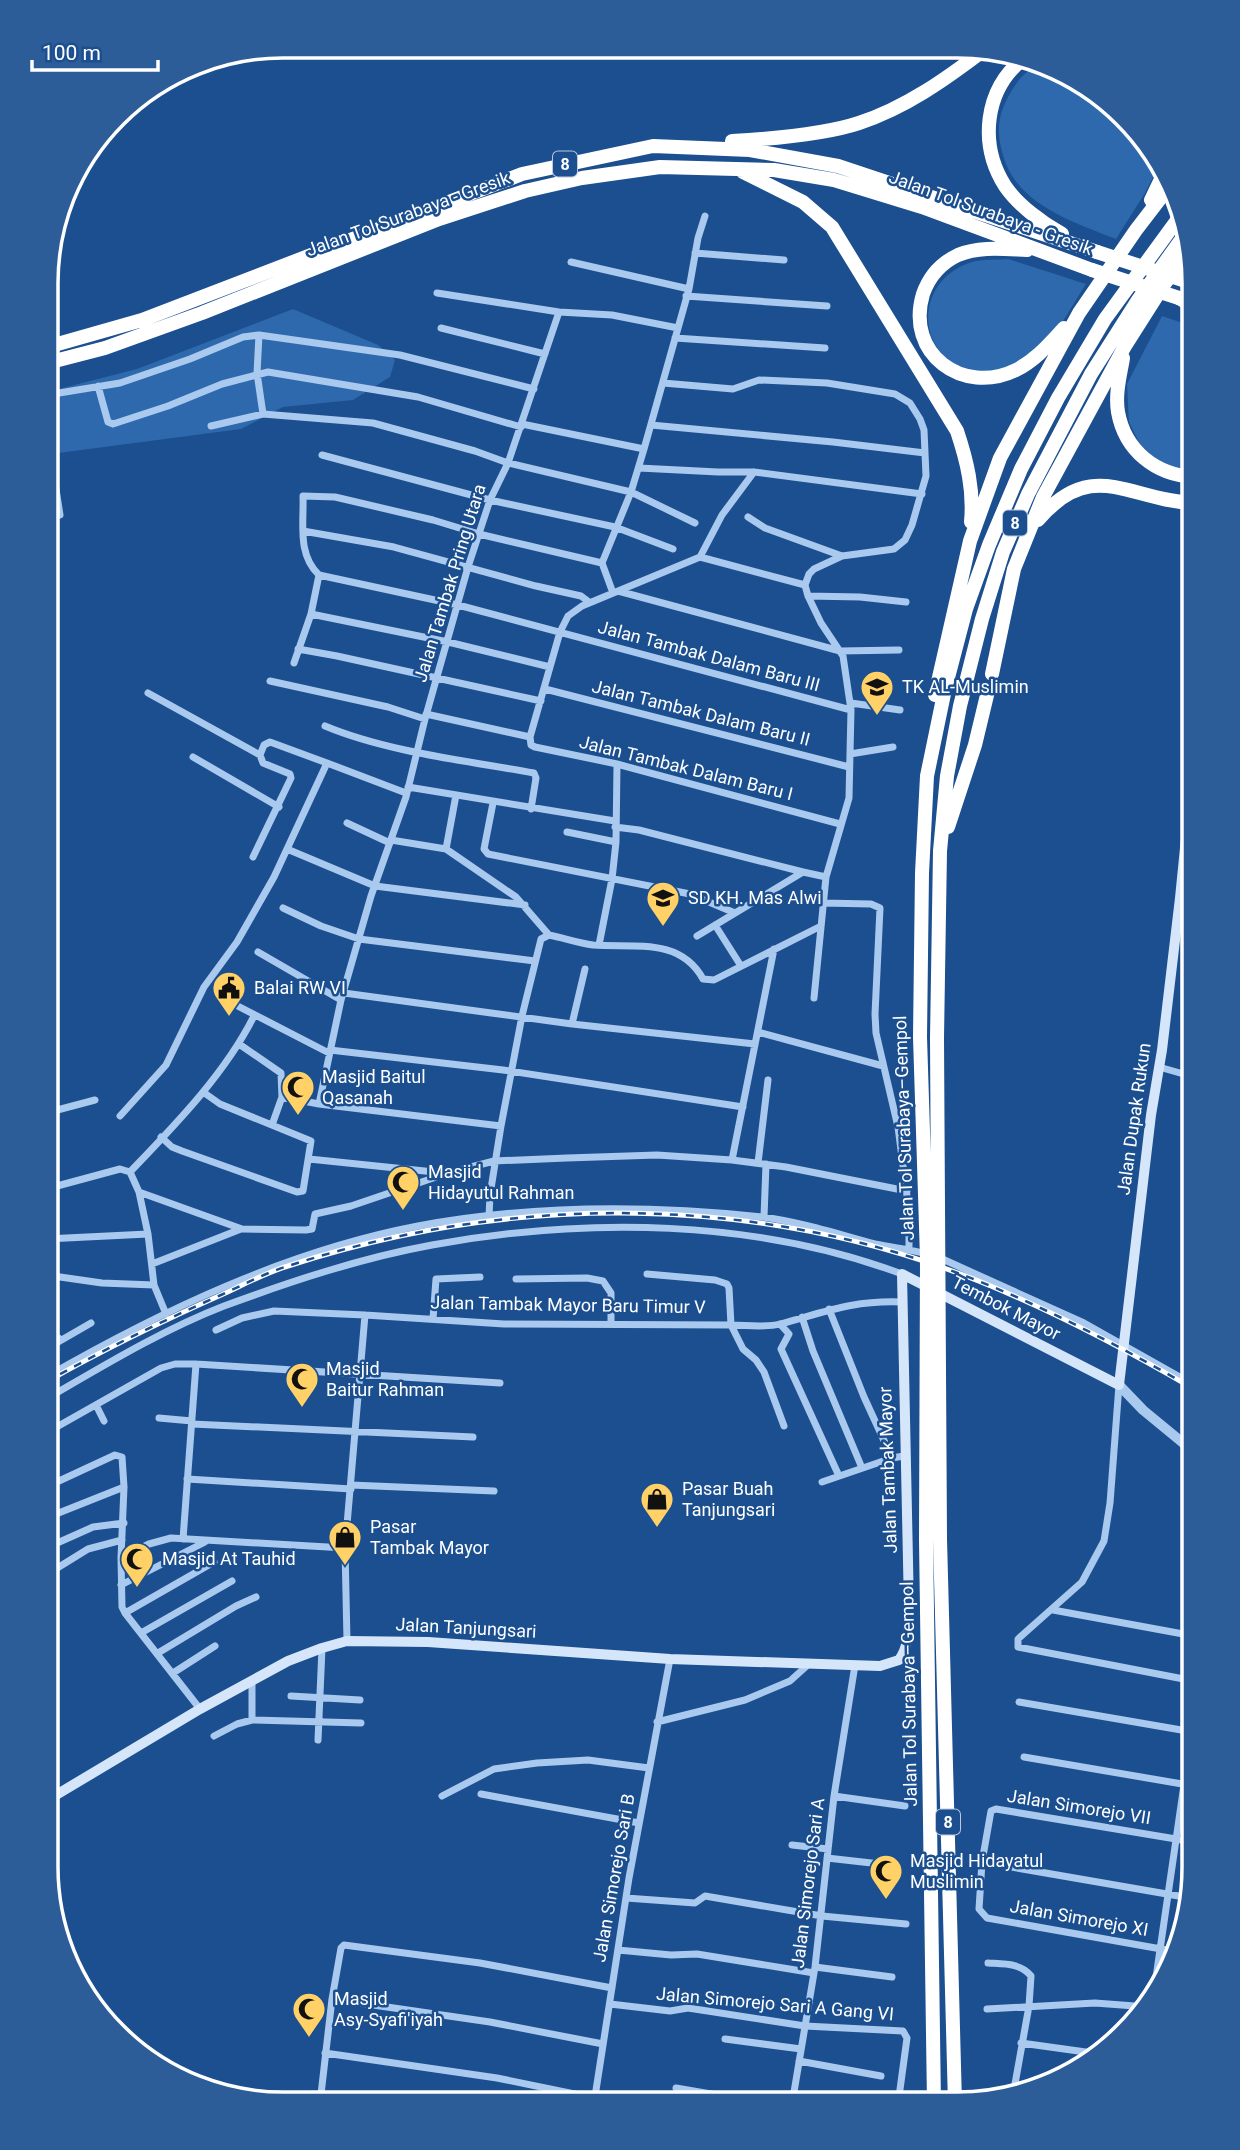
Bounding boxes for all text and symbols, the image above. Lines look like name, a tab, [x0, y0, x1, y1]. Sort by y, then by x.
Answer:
scale bar	[32, 28, 158, 72]
text: 100 m	[42, 41, 101, 65]
road number: 8	[553, 152, 577, 176]
street label: Jalan Tol Surabaya - Gresik	[886, 166, 1097, 260]
street label: Jalan Tol Surabaya - Gresik	[303, 167, 513, 260]
street label: Jalan Tambak Pring Utara	[409, 481, 490, 684]
road number: 8	[1003, 510, 1027, 536]
street label: Jalan Tambak Dalam Baru III	[596, 616, 822, 695]
school or university icon: TK AL-Muslimin	[858, 668, 896, 717]
street label: Jalan Tambak Dalam Baru II	[590, 675, 812, 750]
place label: TK AL-Muslimin	[902, 676, 1029, 697]
street label: Jalan Tambak Dalam Baru I	[577, 731, 795, 804]
school or university icon: SD KH. Mas Alwi	[644, 879, 682, 928]
place label: SD KH. Mas Alwi	[688, 887, 822, 908]
public building icon: Balai RW VI	[210, 969, 248, 1018]
place label: Balai RW VI	[254, 977, 346, 998]
street label: Jalan Tol Surabaya–Gempol	[889, 1015, 918, 1241]
street label: Jalan Dupak Rukun	[1112, 1041, 1155, 1196]
place label: Masjid Baitul Qasanah	[322, 1066, 426, 1108]
mosque icon: Masjid Baitul Qasanah	[279, 1068, 317, 1117]
place label: Masjid Hidayutul Rahman	[428, 1161, 574, 1203]
mosque icon: Masjid Hidayutul Rahman	[384, 1163, 422, 1212]
street label: Tembok Mayor	[948, 1271, 1064, 1344]
street label: Jalan Tambak Mayor Baru Timur V	[430, 1292, 706, 1317]
place label: Masjid Baitur Rahman	[326, 1358, 444, 1400]
mosque icon: Masjid Baitur Rahman	[283, 1360, 321, 1409]
street label: Jalan Tambak Mayor	[874, 1386, 901, 1554]
place label: Pasar Buah Tanjungsari	[682, 1478, 775, 1520]
shop icon: Pasar Buah Tanjungsari	[638, 1480, 676, 1529]
place label: Pasar Tambak Mayor	[370, 1516, 489, 1558]
shop icon: Pasar Tambak Mayor	[326, 1518, 364, 1567]
mosque icon: Masjid At Tauhid	[118, 1540, 156, 1589]
place label: Masjid At Tauhid	[162, 1548, 296, 1569]
street label: Jalan Tol Surabaya–Gempol	[896, 1581, 921, 1807]
street label: Jalan Tanjungsari	[395, 1613, 537, 1642]
street label: Jalan Simorejo VII	[1006, 1785, 1152, 1828]
street label: Jalan Simorejo Sari B	[588, 1792, 639, 1964]
street label: Jalan Simorejo Sari A	[787, 1797, 828, 1969]
road number: 8	[936, 1810, 960, 1834]
place label: Masjid Hidayatul Muslimin	[910, 1850, 1044, 1892]
mosque icon: Masjid Hidayatul Muslimin	[867, 1852, 905, 1901]
street label: Jalan Simorejo XI	[1008, 1895, 1150, 1940]
street label: Jalan Simorejo Sari A Gang VI	[655, 1983, 895, 2024]
place label: Masjid Asy-Syafi'iyah	[334, 1988, 443, 2030]
mosque icon: Masjid Asy-Syafi'iyah	[290, 1990, 328, 2039]

